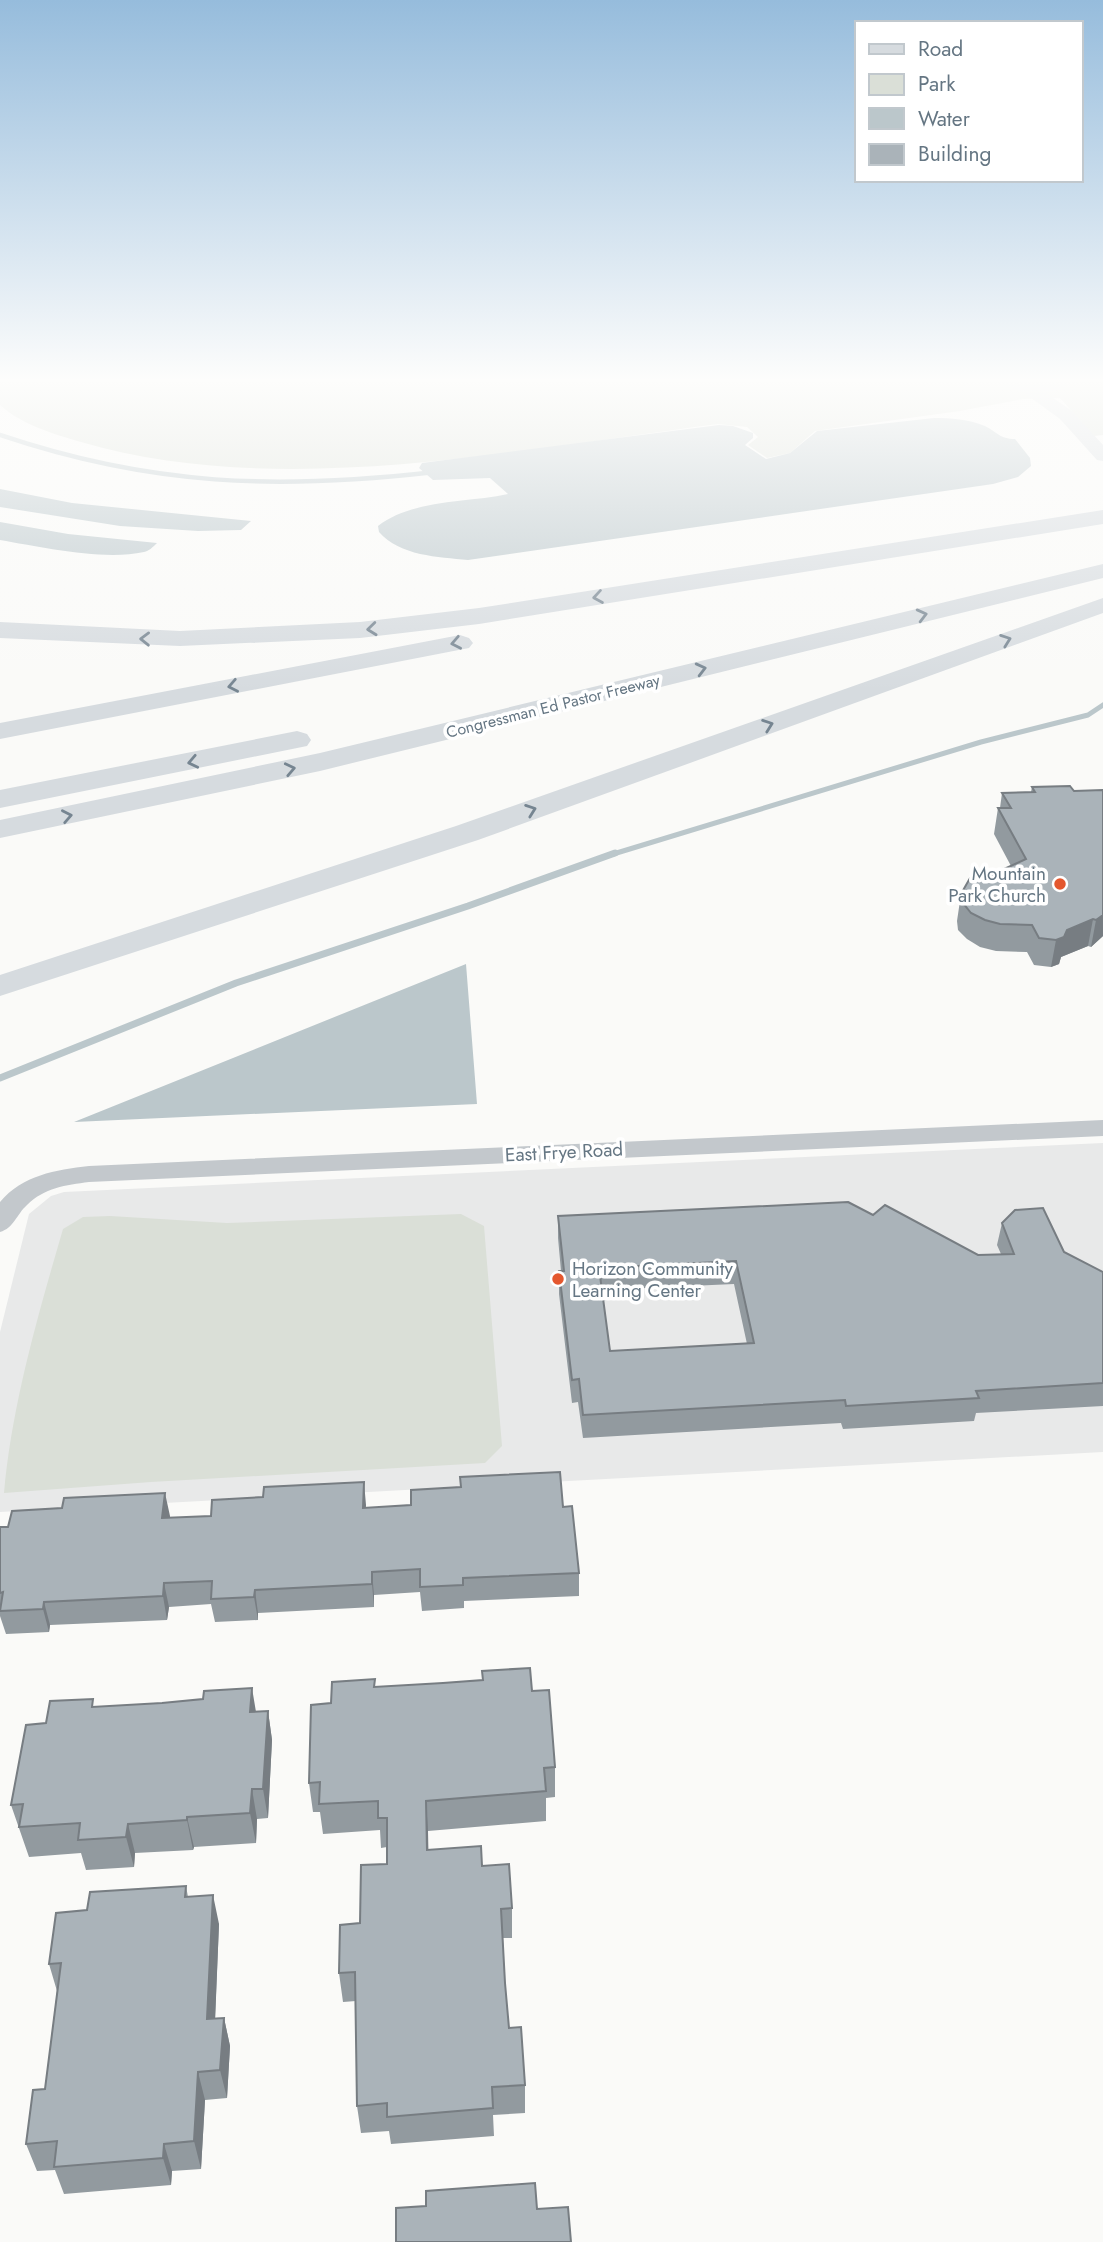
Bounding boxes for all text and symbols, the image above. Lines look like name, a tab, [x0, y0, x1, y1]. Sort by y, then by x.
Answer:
legend	[855, 21, 1082, 182]
text: Road	[918, 34, 963, 64]
text: Park	[918, 69, 956, 99]
text: Water	[918, 104, 971, 134]
text: Building	[918, 139, 991, 169]
one-way arrow	[592, 589, 603, 604]
one-way arrow	[916, 608, 928, 623]
one-way arrow	[367, 622, 378, 637]
one-way arrow	[139, 631, 150, 646]
one-way arrow	[999, 634, 1011, 648]
one-way arrow	[451, 635, 463, 650]
one-way arrow	[695, 663, 707, 677]
street label: Congressman Ed Pastor Freeway	[444, 668, 663, 744]
one-way arrow	[227, 678, 239, 693]
one-way arrow	[762, 719, 774, 733]
one-way arrow	[187, 754, 199, 769]
one-way arrow	[284, 763, 296, 778]
one-way arrow	[524, 804, 536, 818]
one-way arrow	[61, 809, 73, 824]
place label: Mountain Park Church	[948, 860, 1046, 909]
marker: Mountain Park Church	[1052, 876, 1068, 892]
street label: East Frye Road	[504, 1135, 624, 1169]
place label: Horizon Community Learning Center	[572, 1255, 733, 1304]
marker: Horizon Community Learning Center	[550, 1271, 566, 1287]

